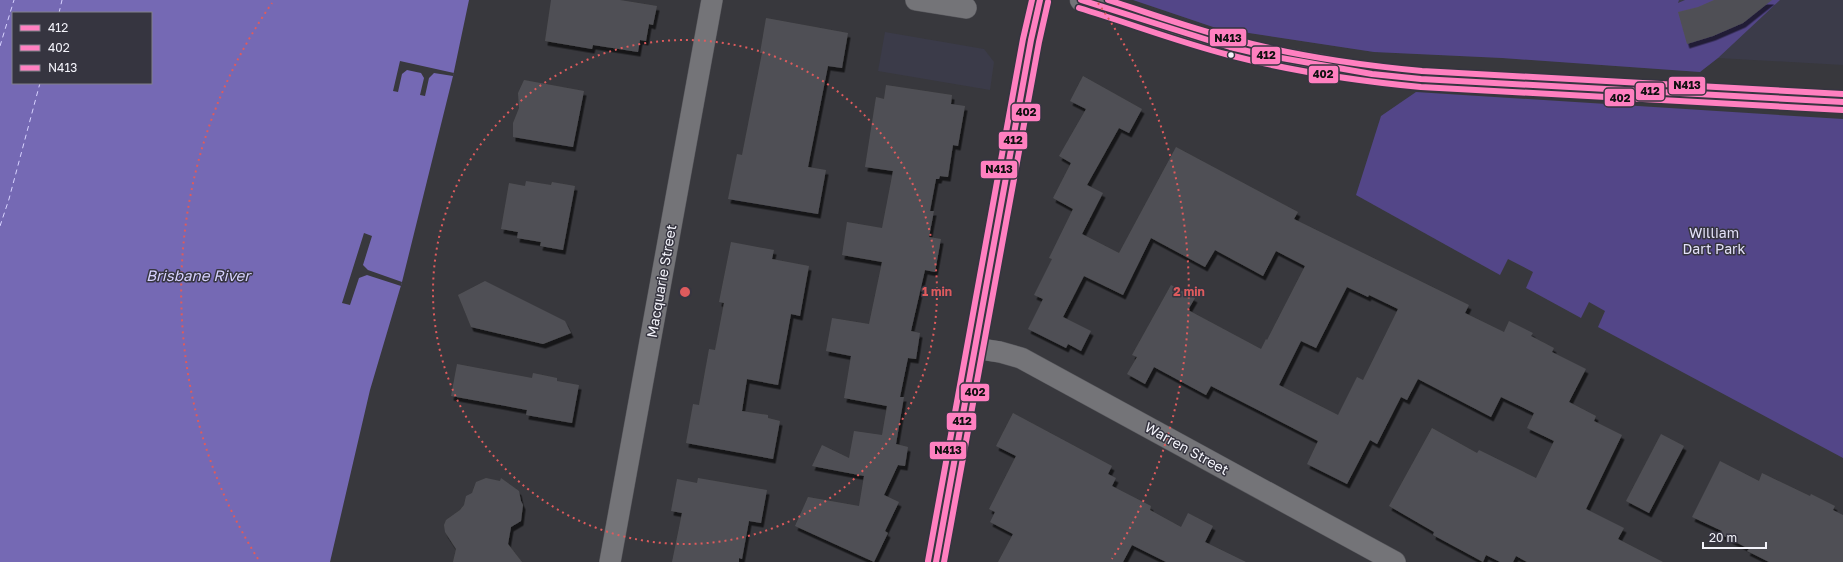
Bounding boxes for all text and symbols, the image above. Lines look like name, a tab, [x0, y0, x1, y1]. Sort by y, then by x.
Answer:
legend	[12, 12, 152, 84]
text: 412	[48, 20, 68, 35]
line badge: N413	[1209, 28, 1247, 47]
text: N413	[1214, 31, 1242, 44]
text: 402	[48, 40, 70, 55]
line badge: 412	[1251, 46, 1281, 65]
text: 412	[1256, 48, 1276, 61]
unlabelled marker	[1226, 50, 1236, 60]
text: N413	[48, 60, 77, 75]
line badge: 402	[1308, 65, 1339, 84]
text: 402	[1313, 67, 1334, 80]
line badge: N413	[1668, 76, 1706, 95]
text: N413	[1673, 78, 1701, 91]
line badge: 412	[1635, 82, 1665, 101]
text: 412	[1640, 84, 1660, 97]
line badge: 402	[1604, 88, 1635, 107]
text: 402	[1610, 91, 1631, 104]
line badge: 402	[1011, 103, 1041, 122]
text: 402	[1016, 105, 1037, 118]
line badge: 412	[998, 131, 1028, 150]
text: 412	[1003, 133, 1023, 146]
line badge: N413	[980, 160, 1018, 179]
text: N413	[985, 162, 1013, 175]
street label: Macquarie Street	[643, 223, 679, 339]
park label: William Dart Park	[1683, 224, 1746, 257]
water label: Brisbane River	[146, 266, 252, 284]
text: 1 min	[922, 284, 952, 299]
text: 2 min	[1173, 284, 1205, 299]
centre of rings	[678, 285, 692, 299]
line badge: 402	[960, 383, 990, 402]
text: 402	[965, 385, 986, 398]
line badge: 412	[946, 412, 977, 431]
text: 412	[952, 414, 972, 427]
street label: Warren Street	[1142, 418, 1232, 478]
line badge: N413	[929, 441, 967, 460]
text: N413	[934, 443, 962, 456]
scale bar	[1703, 524, 1766, 550]
text: 20 m	[1709, 530, 1737, 545]

